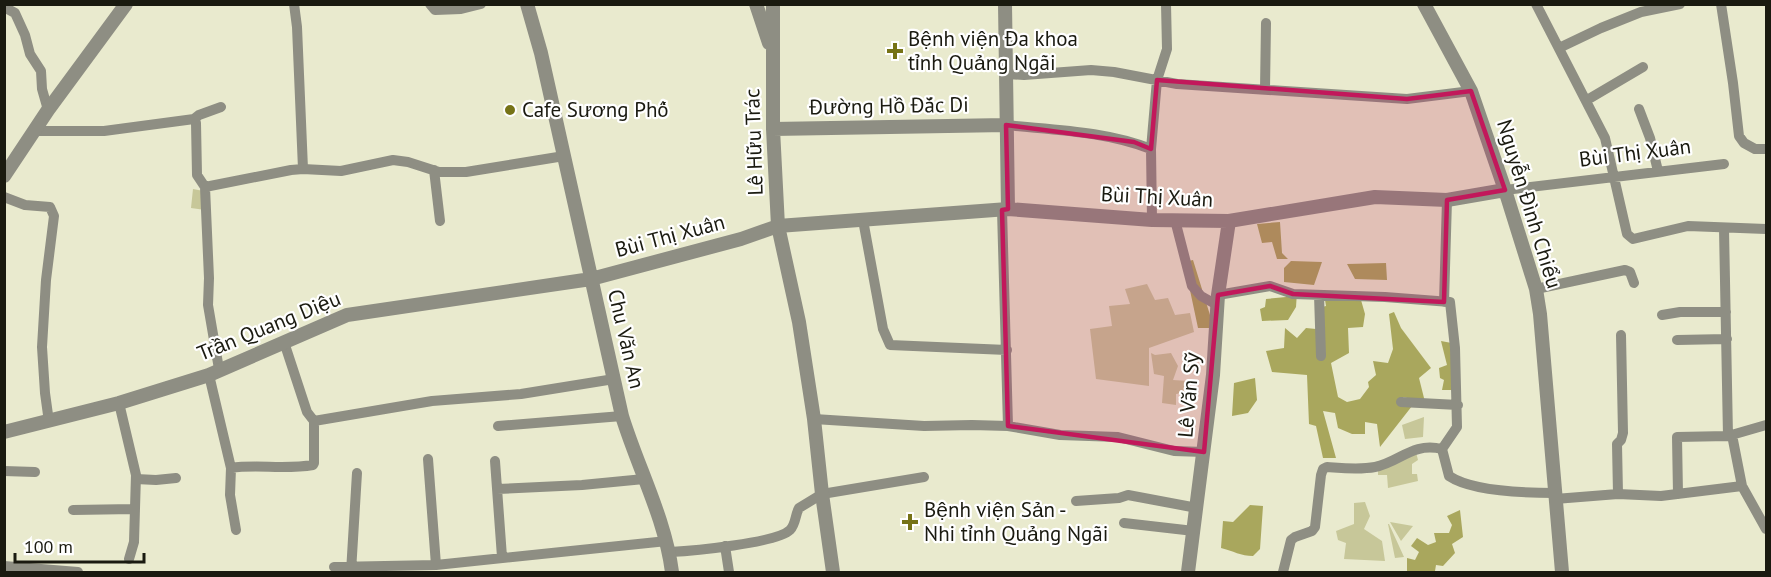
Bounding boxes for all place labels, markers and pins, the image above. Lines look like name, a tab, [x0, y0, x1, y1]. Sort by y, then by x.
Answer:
place label: Bệnh viện Đa khoa tỉnh Quảng Ngãi	[908, 25, 1078, 76]
marker: Bệnh viện Đa khoa tỉnh Quảng Ngãi	[886, 42, 904, 60]
place label: Cafe Sương Phố	[522, 96, 669, 123]
marker: Cafe Sương Phố	[503, 103, 517, 117]
place label: Bệnh viện Sản - Nhi tỉnh Quảng Ngãi	[924, 496, 1108, 547]
marker: Bệnh viện Sản - Nhi tỉnh Quảng Ngãi	[901, 513, 919, 531]

